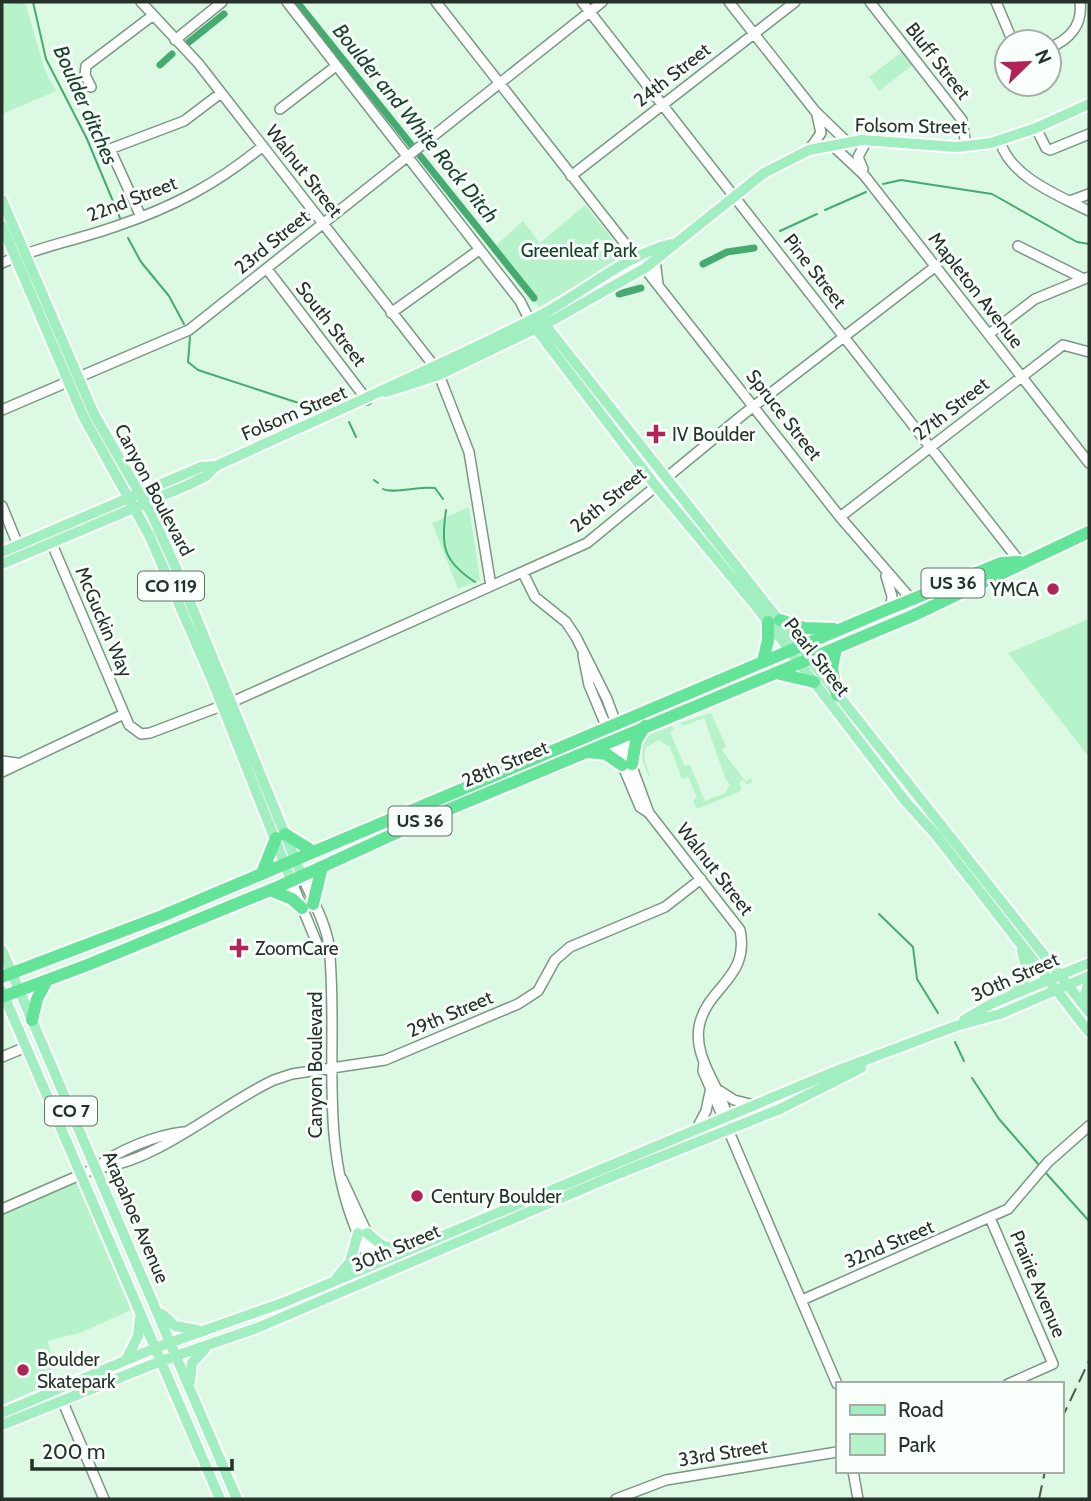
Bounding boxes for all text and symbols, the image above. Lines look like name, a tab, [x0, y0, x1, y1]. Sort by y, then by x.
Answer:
water label: Boulder and White Rock Ditch	[328, 18, 504, 228]
street label: Bluff Street	[901, 18, 976, 105]
north arrow	[993, 28, 1063, 98]
street label: 24th Street	[629, 38, 715, 112]
water label: Boulder ditches	[49, 41, 123, 169]
text: N	[1030, 46, 1056, 67]
street label: Folsom Street	[855, 114, 968, 138]
street label: Walnut Street	[261, 120, 348, 222]
street label: 22nd Street	[84, 171, 181, 227]
street label: 23rd Street	[230, 204, 315, 279]
street label: Mapleton Avenue	[924, 227, 1029, 353]
street label: Pine Street	[779, 229, 852, 313]
park label: Greenleaf Park	[521, 239, 638, 262]
street label: South Street	[291, 277, 372, 371]
street label: Spruce Street	[741, 365, 827, 465]
street label: 27th Street	[909, 372, 994, 446]
street label: Folsom Street	[238, 380, 351, 445]
street label: Canyon Boulevard	[109, 420, 199, 560]
place label: IV Boulder	[672, 423, 755, 446]
marker: IV Boulder	[646, 424, 666, 444]
street label: 26th Street	[566, 462, 651, 537]
street label: McGuckin Way	[70, 563, 138, 681]
road number: US 36	[922, 568, 984, 598]
road number: CO 119	[138, 572, 204, 600]
place label: YMCA	[989, 578, 1039, 601]
marker: YMCA	[1045, 581, 1061, 597]
street label: Pearl Street	[779, 613, 855, 701]
street label: 28th Street	[458, 735, 552, 792]
road number: US 36	[388, 806, 452, 836]
street label: Walnut Street	[672, 818, 759, 920]
place label: ZoomCare	[255, 937, 339, 960]
marker: ZoomCare	[229, 938, 249, 958]
street label: 30th Street	[968, 947, 1063, 1006]
street label: 29th Street	[404, 985, 497, 1042]
street label: Canyon Boulevard	[304, 992, 327, 1138]
road number: CO 7	[45, 1096, 97, 1126]
street label: Arapahoe Avenue	[98, 1147, 174, 1287]
place label: Century Boulder	[431, 1185, 561, 1208]
marker: Century Boulder	[409, 1188, 425, 1204]
street label: 32nd Street	[841, 1215, 938, 1273]
street label: 30th Street	[349, 1219, 444, 1277]
street label: Prairie Avenue	[1005, 1227, 1071, 1341]
place label: Boulder Skatepark	[37, 1348, 116, 1393]
marker: Boulder Skatepark	[15, 1362, 31, 1378]
legend	[836, 1382, 1063, 1473]
text: Road	[898, 1397, 944, 1422]
scale bar	[32, 1428, 231, 1472]
text: Park	[898, 1432, 936, 1457]
street label: 33rd Street	[677, 1435, 770, 1471]
text: 200 m	[42, 1439, 105, 1464]

